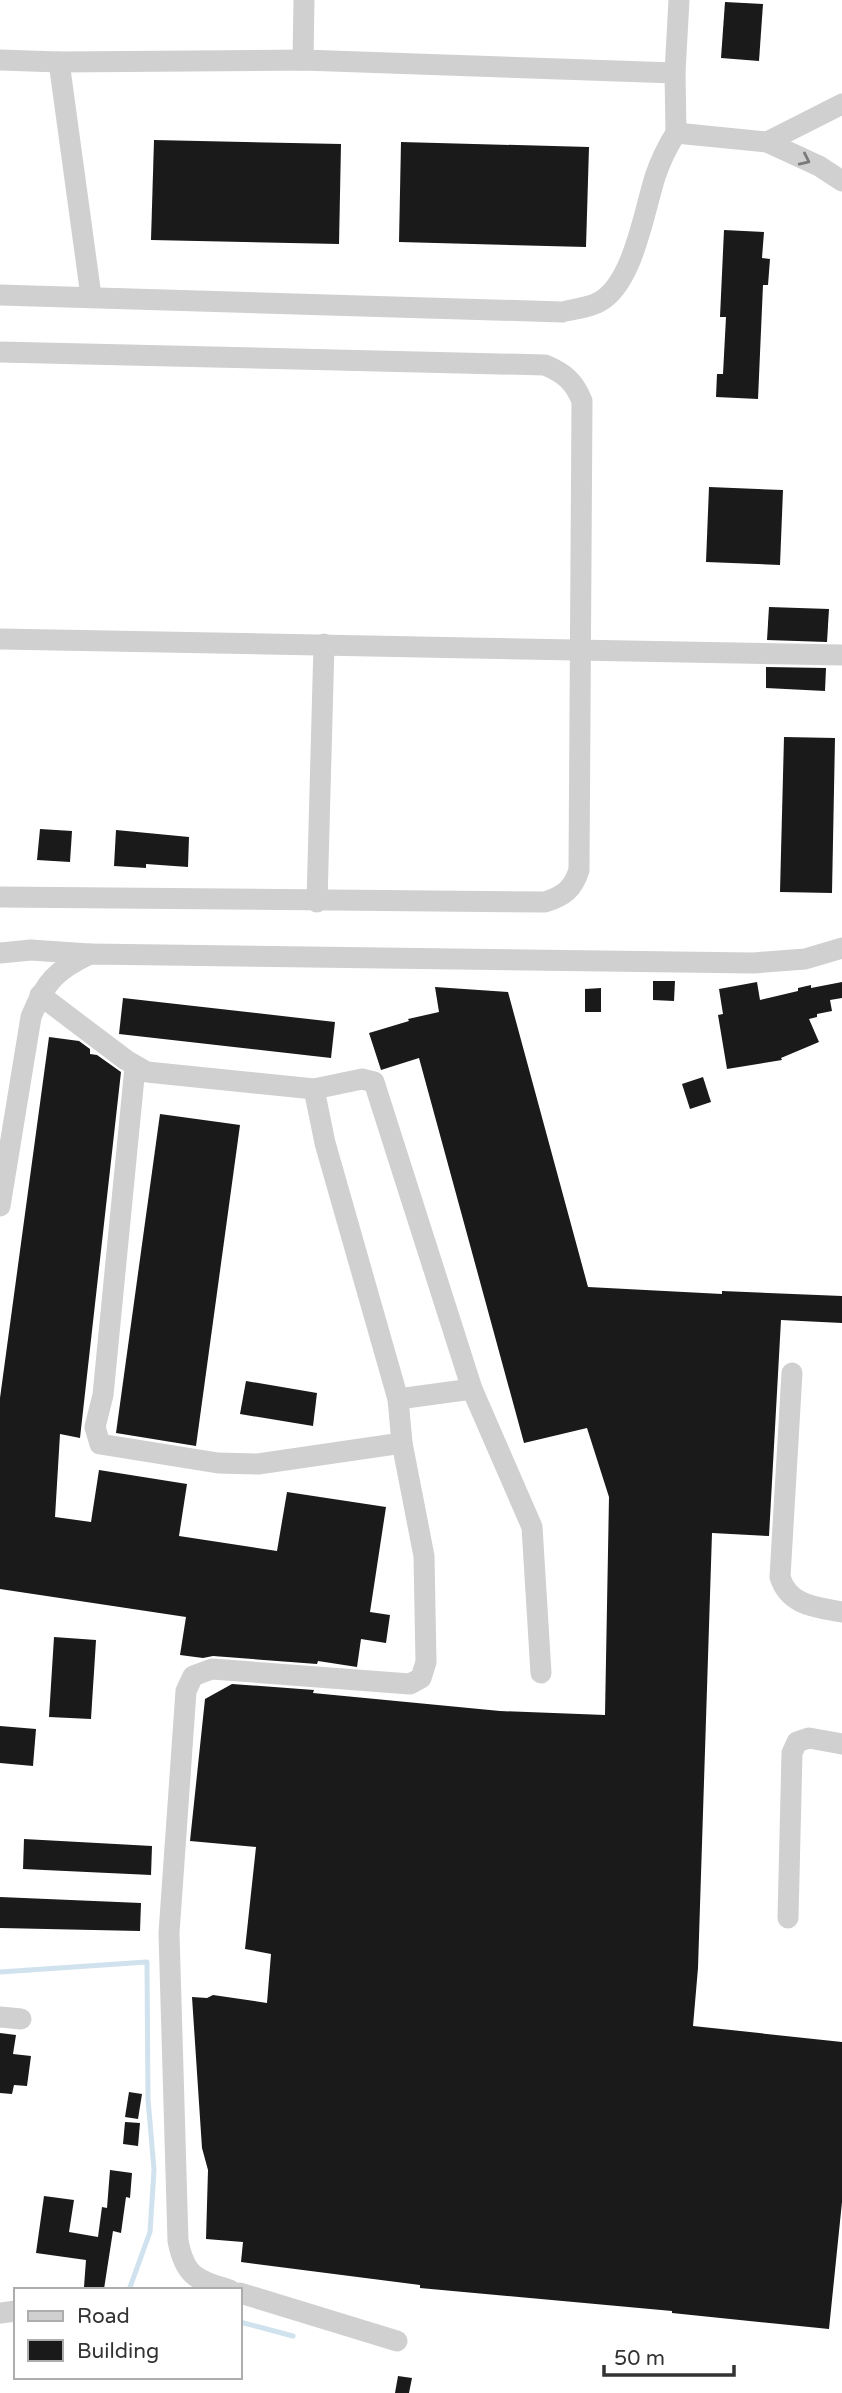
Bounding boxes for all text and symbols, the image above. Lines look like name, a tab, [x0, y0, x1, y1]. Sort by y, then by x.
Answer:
one-way arrow	[798, 152, 810, 166]
legend	[14, 2288, 242, 2379]
text: Road	[77, 2304, 130, 2329]
scale bar	[604, 2334, 734, 2378]
text: Building	[77, 2339, 159, 2364]
text: 50 m	[614, 2346, 665, 2371]

